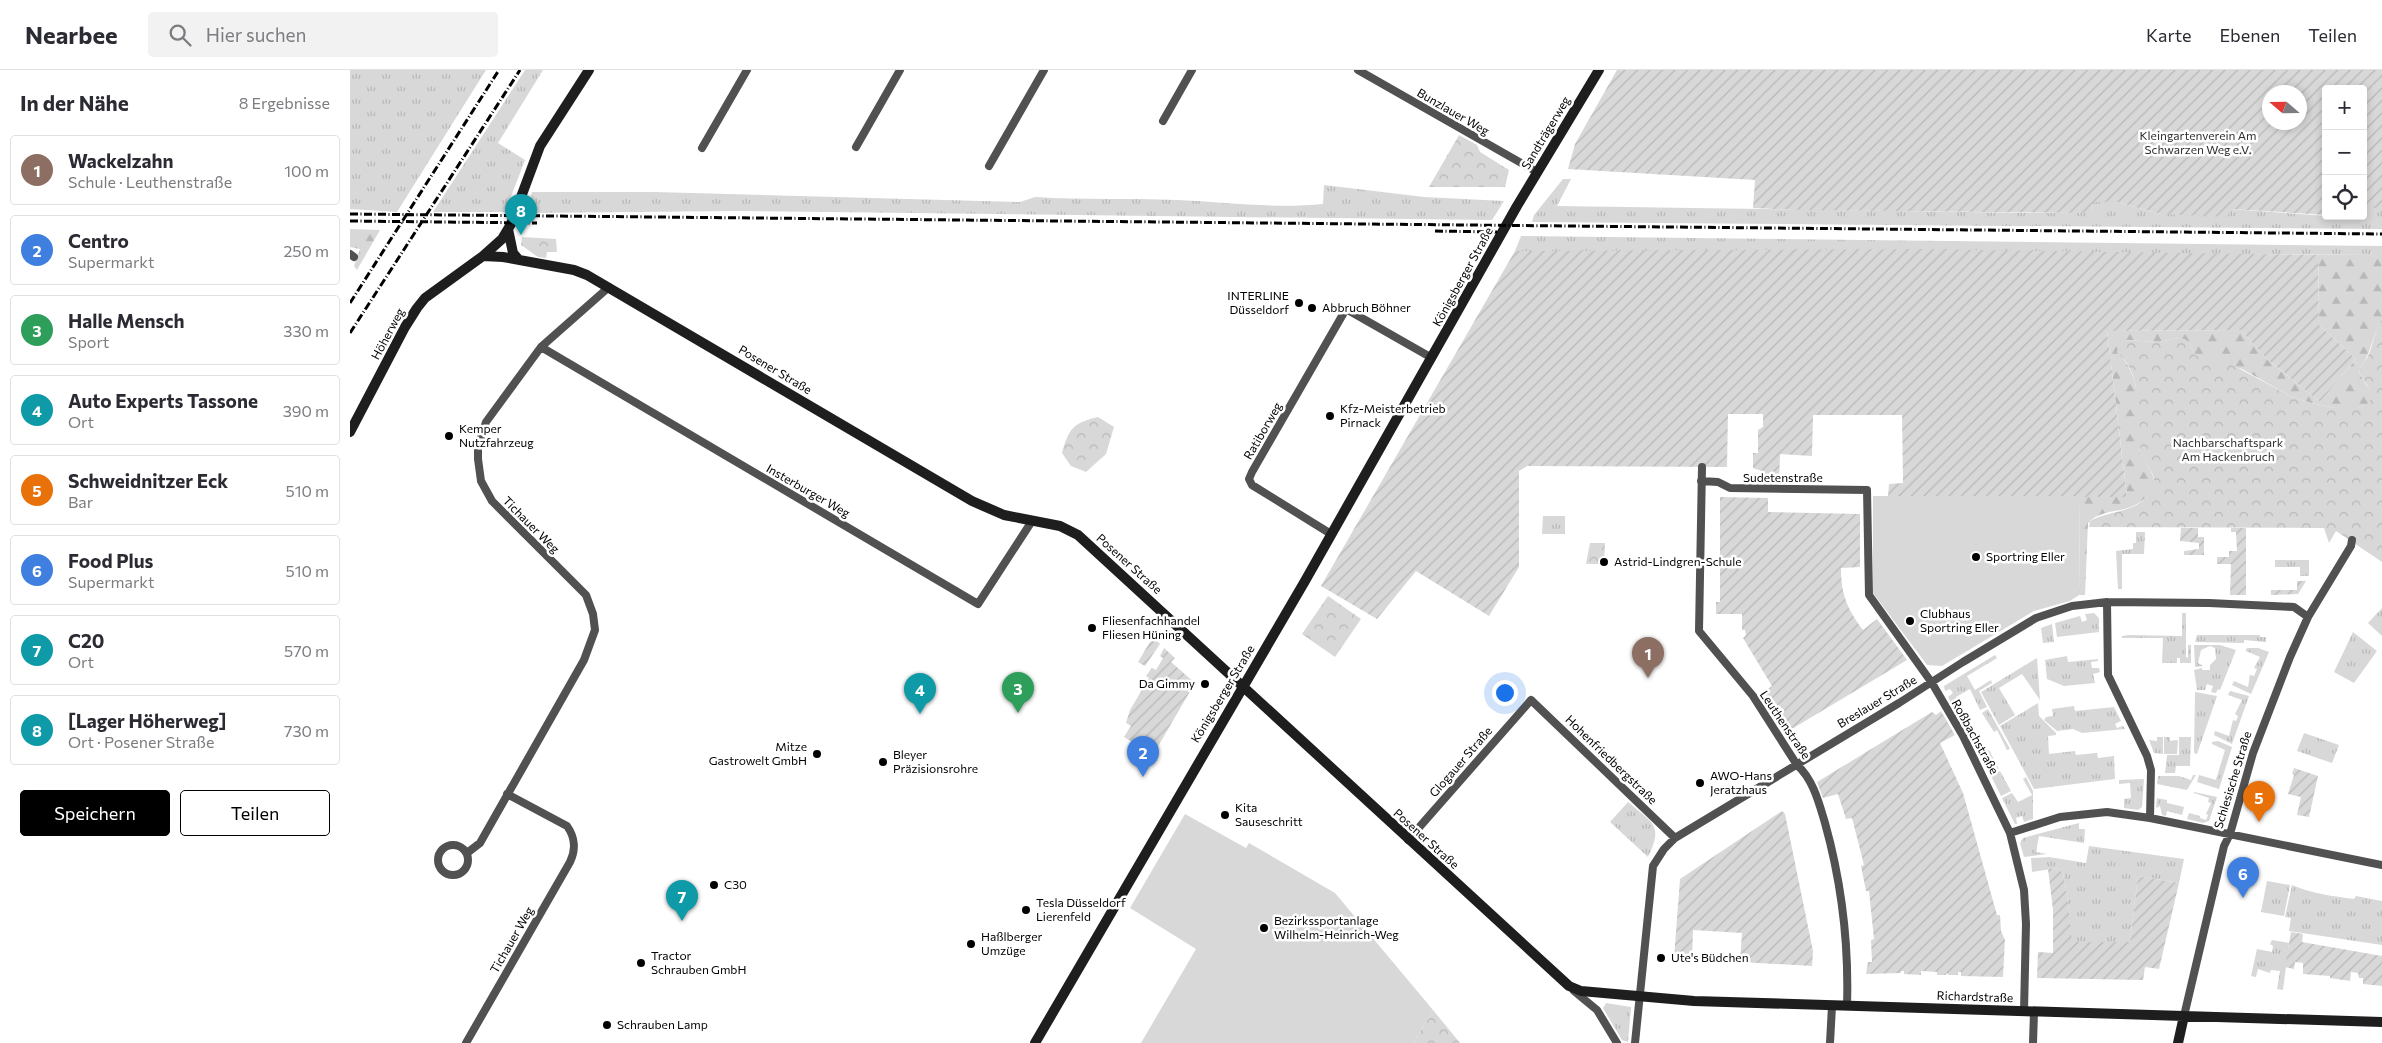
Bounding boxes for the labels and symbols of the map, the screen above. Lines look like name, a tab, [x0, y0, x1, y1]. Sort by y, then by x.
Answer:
street label: Bunzlauer Weg	[1415, 85, 1492, 138]
north arrow	[2262, 85, 2307, 130]
street label: Sandträgerweg	[1518, 93, 1573, 172]
park label: Kleingartenverein Am Schwarzen Weg e.V.	[2140, 128, 2256, 156]
pin: 8	[505, 194, 537, 235]
street label: Königsberger Straße	[1429, 225, 1495, 329]
place label: INTERLINE Düsseldorf	[1227, 288, 1289, 316]
marker: INTERLINE Düsseldorf	[1293, 297, 1305, 309]
place label: Abbruch Böhner	[1322, 300, 1411, 314]
marker: Abbruch Böhner	[1306, 302, 1318, 314]
street label: Höherweg	[368, 305, 407, 362]
street label: Posener Straße	[736, 342, 815, 396]
street label: Ratiborweg	[1240, 399, 1284, 462]
place label: Kfz-Meisterbetrieb Pirnack	[1340, 401, 1446, 429]
marker: Kfz-Meisterbetrieb Pirnack	[1324, 410, 1336, 422]
place label: Kemper Nutzfahrzeug	[459, 421, 534, 449]
marker: Kemper Nutzfahrzeug	[443, 430, 455, 442]
park label: Nachbarschaftspark Am Hackenbruch	[2173, 435, 2284, 463]
street label: Insterburger Weg	[764, 461, 853, 520]
street label: Sudetenstraße	[1743, 470, 1823, 484]
street label: Tichauer Weg	[501, 493, 563, 556]
street label: Posener Straße	[1094, 530, 1165, 596]
place label: Sportring Eller	[1986, 549, 2065, 563]
marker: Sportring Eller	[1970, 551, 1982, 563]
place label: Astrid-Lindgren-Schule	[1614, 554, 1742, 568]
marker: Astrid-Lindgren-Schule	[1598, 556, 1610, 568]
place label: Clubhaus Sportring Eller	[1920, 606, 1999, 634]
place label: Fliesenfachhandel Fliesen Hüning	[1102, 613, 1200, 641]
marker: Clubhaus Sportring Eller	[1904, 615, 1916, 627]
marker: Fliesenfachhandel Fliesen Hüning	[1086, 622, 1098, 634]
pin: 1	[1632, 637, 1664, 678]
street label: Königsberger Straße	[1188, 642, 1257, 745]
pin: 3	[1002, 672, 1034, 713]
street label: Breslauer Straße	[1834, 672, 1919, 730]
pin: 4	[904, 673, 936, 714]
place label: Da Gimmy	[1139, 676, 1195, 690]
marker: Da Gimmy	[1199, 678, 1211, 690]
your location	[1492, 680, 1518, 706]
street label: Leuthenstraße	[1758, 687, 1814, 761]
street label: Roßbachstraße	[1950, 697, 2002, 776]
street label: Hohenfriedbergstraße	[1563, 712, 1660, 807]
street label: Glogauer Straße	[1426, 723, 1494, 799]
street label: Schlesische Straße	[2211, 729, 2254, 830]
pin: 2	[1127, 736, 1159, 777]
place label: Mitze Gastrowelt GmbH	[709, 739, 807, 767]
place label: Bleyer Präzisionsrohre	[893, 747, 978, 775]
marker: Mitze Gastrowelt GmbH	[811, 748, 823, 760]
marker: Bleyer Präzisionsrohre	[877, 756, 889, 768]
place label: AWO-Hans Jeratzhaus	[1710, 768, 1772, 797]
marker: AWO-Hans Jeratzhaus	[1694, 777, 1706, 789]
pin: 5	[2243, 781, 2275, 822]
place label: Kita Sauseschritt	[1235, 800, 1303, 828]
street label: Posener Straße	[1391, 805, 1462, 871]
marker: Kita Sauseschritt	[1219, 809, 1231, 821]
pin: 6	[2227, 857, 2259, 898]
place label: C30	[724, 877, 747, 891]
marker: C30	[708, 879, 720, 891]
pin: 7	[666, 880, 698, 921]
place label: Tesla Düsseldorf Lierenfeld	[1036, 895, 1126, 923]
street label: Tichauer Weg	[487, 903, 536, 975]
marker: Tesla Düsseldorf Lierenfeld	[1020, 904, 1032, 916]
place label: Bezirkssportanlage Wilhelm-Heinrich-Weg	[1274, 913, 1399, 941]
marker: Bezirkssportanlage Wilhelm-Heinrich-Weg	[1258, 922, 1270, 934]
place label: Haßlberger Umzüge	[981, 929, 1043, 957]
marker: Haßlberger Umzüge	[965, 938, 977, 950]
place label: Tractor Schrauben GmbH	[651, 948, 746, 976]
place label: Ute's Büdchen	[1671, 950, 1749, 964]
marker: Ute's Büdchen	[1655, 952, 1667, 964]
marker: Tractor Schrauben GmbH	[635, 957, 647, 969]
street label: Richardstraße	[1936, 988, 2014, 1004]
place label: Schrauben Lamp	[617, 1017, 708, 1031]
marker: Schrauben Lamp	[601, 1019, 613, 1031]

